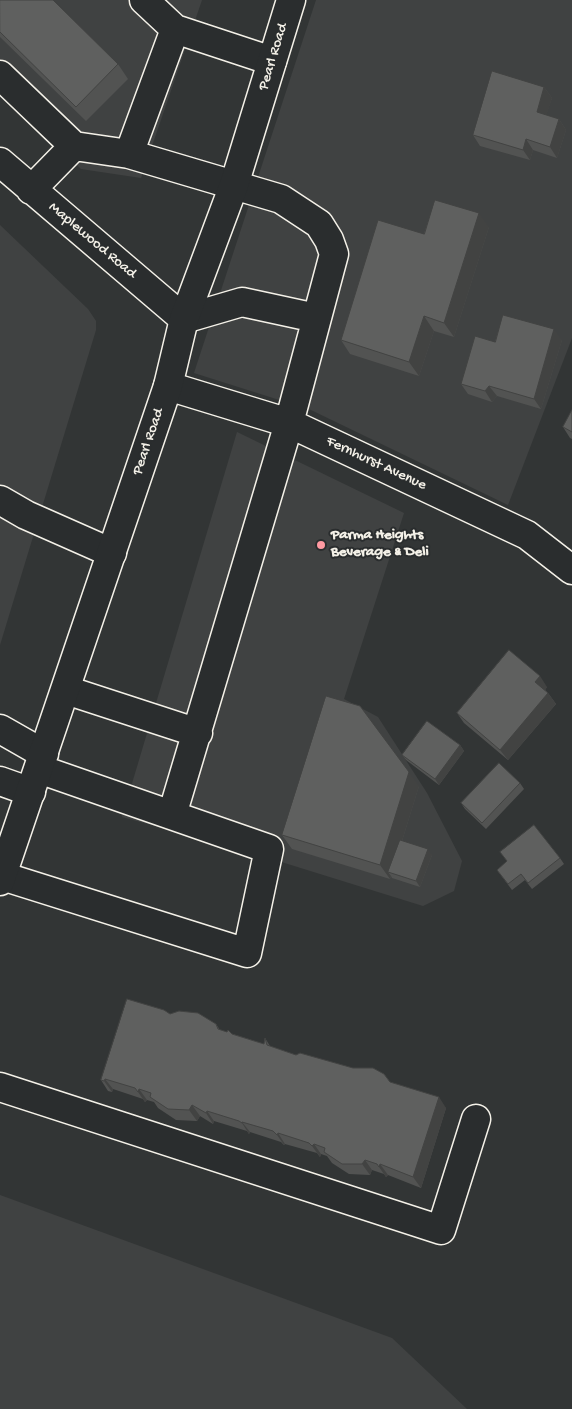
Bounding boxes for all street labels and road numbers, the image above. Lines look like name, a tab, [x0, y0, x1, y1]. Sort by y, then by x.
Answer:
street label: Pearl Road	[255, 21, 293, 93]
street label: Maplewood Road	[44, 199, 140, 283]
street label: Pearl Road	[129, 406, 169, 478]
street label: Fernhurst Avenue	[323, 433, 429, 495]

